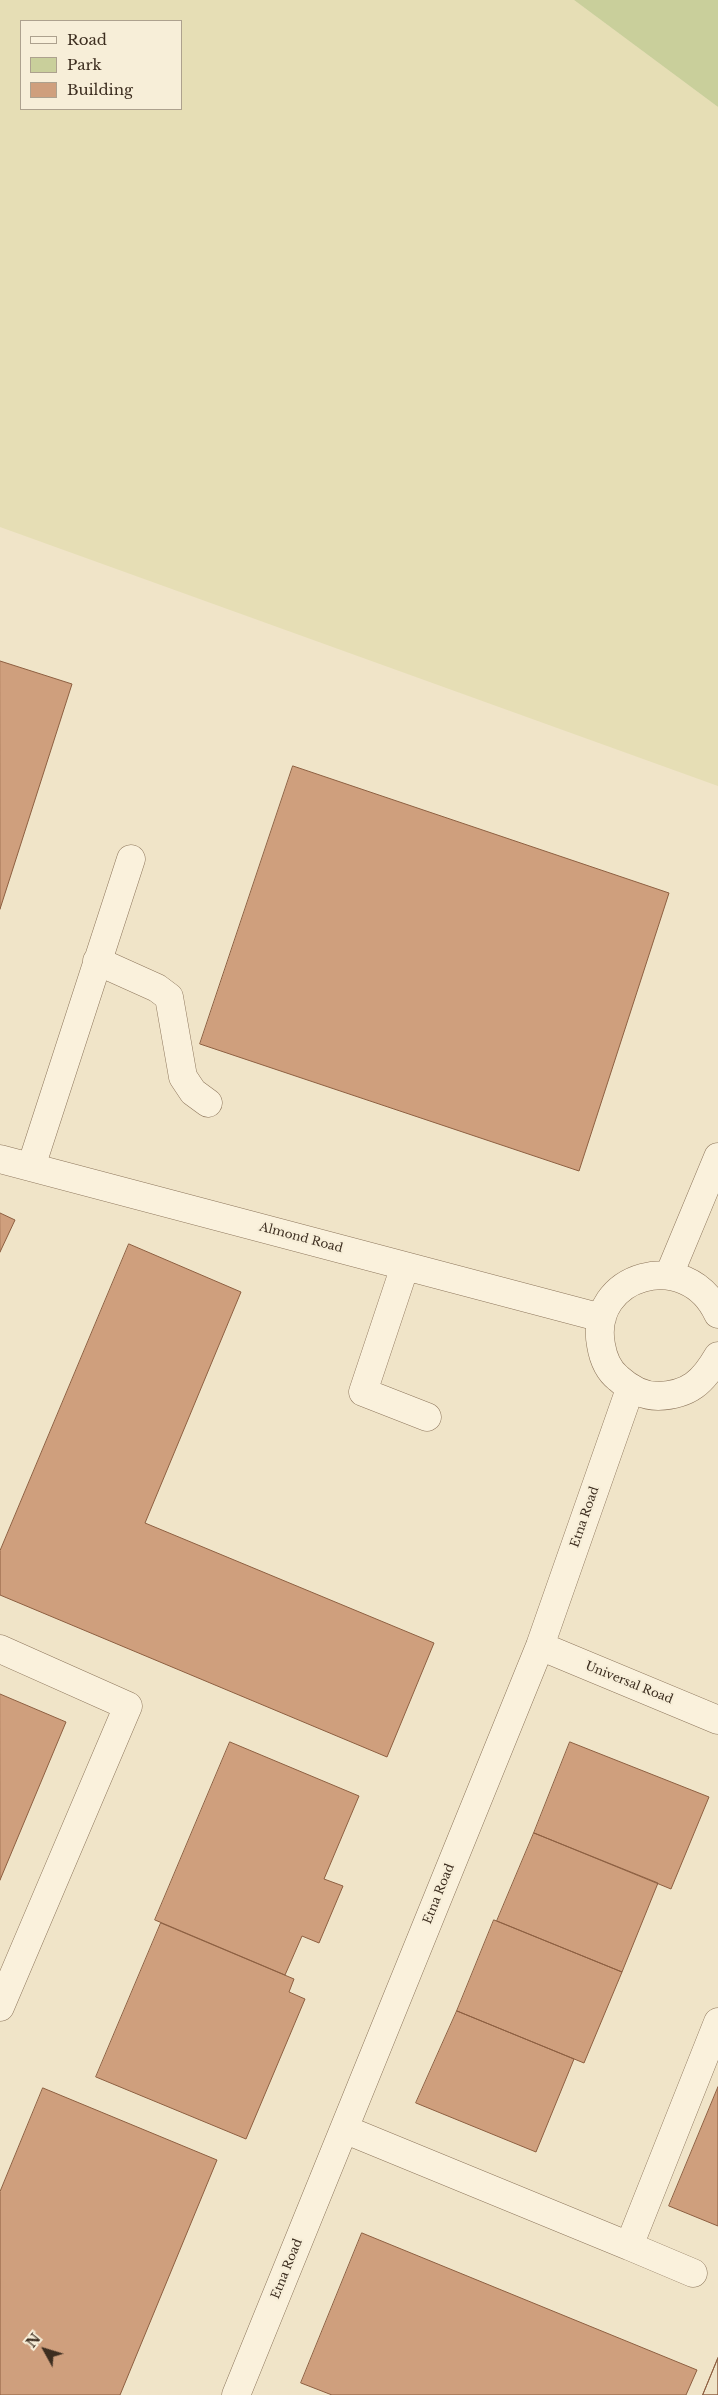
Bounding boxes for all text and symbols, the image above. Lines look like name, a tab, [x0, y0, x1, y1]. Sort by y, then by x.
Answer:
legend	[20, 20, 182, 110]
text: Road	[67, 30, 107, 49]
text: Park	[67, 55, 102, 74]
text: Building	[67, 80, 133, 99]
street label: Almond Road	[258, 1220, 344, 1256]
street label: Etna Road	[568, 1485, 602, 1549]
street label: Universal Road	[583, 1659, 675, 1707]
street label: Etna Road	[420, 1862, 458, 1926]
street label: Etna Road	[268, 2237, 306, 2301]
north arrow	[20, 2325, 70, 2375]
text: N	[22, 2330, 44, 2351]

